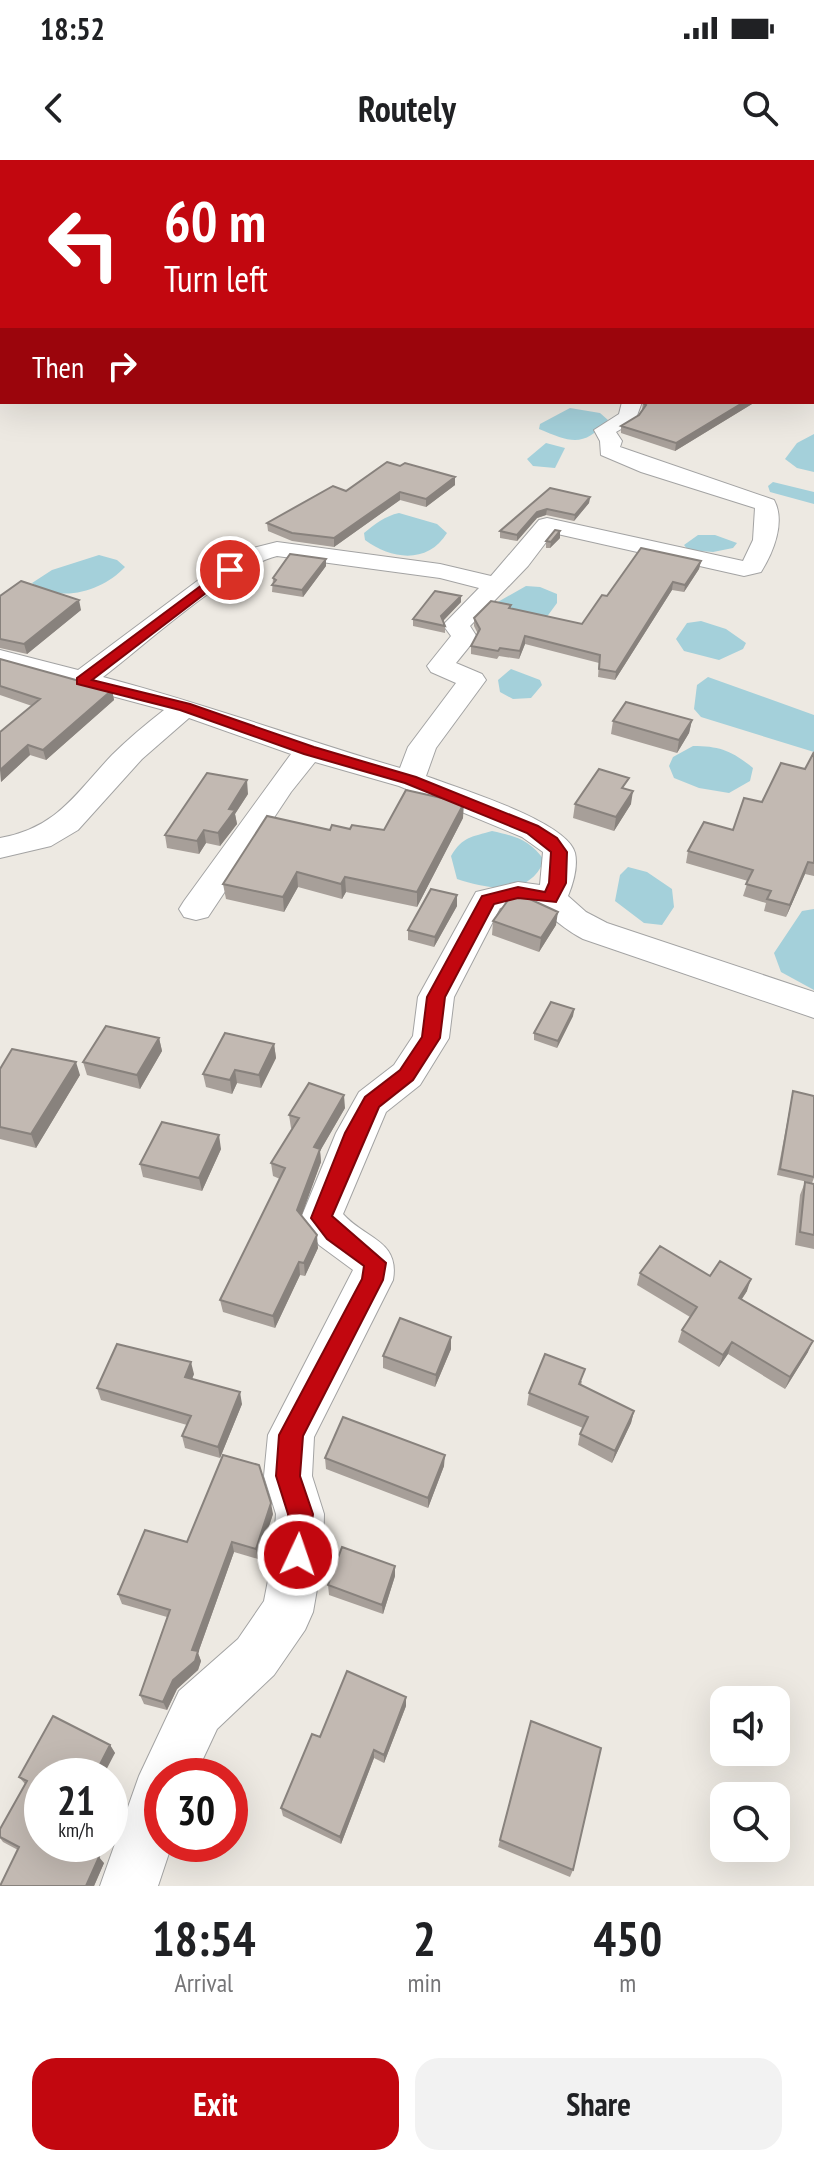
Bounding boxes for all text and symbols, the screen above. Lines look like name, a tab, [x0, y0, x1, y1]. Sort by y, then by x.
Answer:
text: 18:52	[40, 9, 105, 48]
text: Routely	[358, 85, 456, 132]
icon: back	[32, 86, 76, 130]
icon: search	[738, 86, 782, 130]
text: 60 m	[164, 185, 266, 257]
icon: left	[32, 192, 136, 296]
text: Turn left	[164, 255, 268, 302]
icon: right	[100, 344, 144, 388]
text: Then	[32, 347, 84, 386]
pin	[196, 536, 264, 604]
icon: arrive	[208, 548, 252, 592]
position arrow	[256, 1513, 340, 1597]
map controls	[710, 1686, 790, 1862]
button: sound	[710, 1686, 790, 1766]
speed limit sign: 30	[144, 1758, 248, 1862]
text: 21	[57, 1774, 95, 1826]
button: search	[710, 1782, 790, 1862]
text: km/h	[58, 1817, 94, 1843]
text: 18:54	[152, 1907, 256, 1969]
text: 2	[413, 1907, 436, 1969]
text: 450	[593, 1907, 662, 1969]
text: Arrival	[174, 1966, 233, 1999]
text: min	[407, 1966, 441, 1999]
text: m	[619, 1966, 636, 1999]
button: Exit	[32, 2058, 399, 2150]
button: Share	[415, 2058, 782, 2150]

